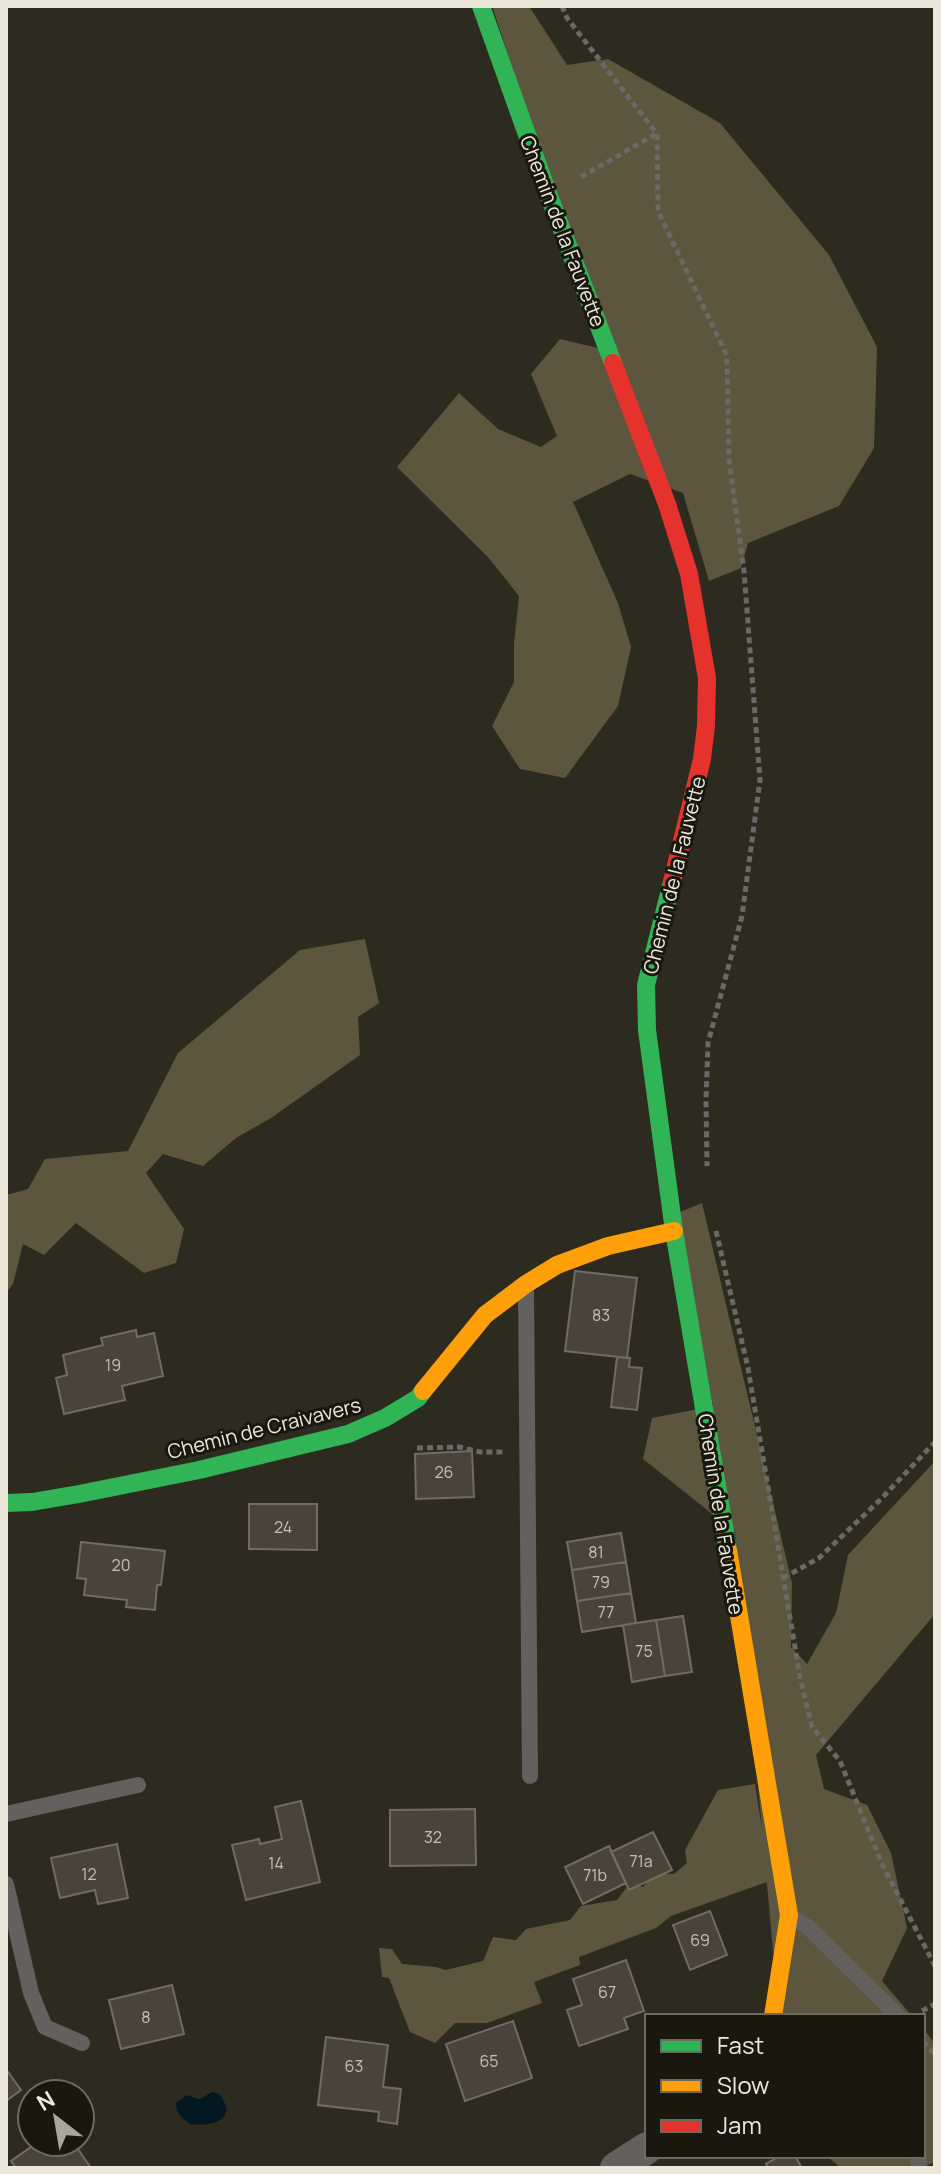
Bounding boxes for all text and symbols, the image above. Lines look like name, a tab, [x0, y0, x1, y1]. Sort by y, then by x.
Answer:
street label: Chemin de la Fauvette	[514, 131, 612, 331]
street label: Chemin de la Fauvette	[636, 773, 712, 977]
house number: 83	[592, 1304, 610, 1326]
house number: 19	[105, 1354, 121, 1376]
street label: Chemin de Craivavers	[164, 1391, 364, 1465]
street label: Chemin de la Fauvette	[692, 1412, 750, 1616]
house number: 26	[434, 1461, 454, 1483]
house number: 24	[274, 1516, 292, 1538]
house number: 81	[588, 1541, 604, 1563]
house number: 20	[112, 1554, 130, 1576]
house number: 79	[592, 1571, 610, 1593]
house number: 77	[598, 1601, 614, 1623]
house number: 75	[635, 1640, 653, 1662]
house number: 32	[424, 1826, 442, 1848]
house number: 71a	[629, 1850, 653, 1872]
house number: 14	[268, 1852, 284, 1874]
house number: 12	[81, 1863, 97, 1885]
house number: 71b	[583, 1864, 607, 1886]
house number: 69	[690, 1929, 710, 1951]
house number: 67	[598, 1981, 616, 2003]
house number: 8	[141, 2006, 151, 2028]
legend	[645, 2014, 925, 2158]
text: Fast	[717, 2028, 764, 2061]
house number: 65	[479, 2050, 499, 2072]
house number: 63	[345, 2055, 363, 2077]
text: Slow	[717, 2068, 770, 2101]
north arrow	[16, 2078, 96, 2158]
text: N	[31, 2084, 60, 2118]
text: Jam	[717, 2108, 762, 2141]

